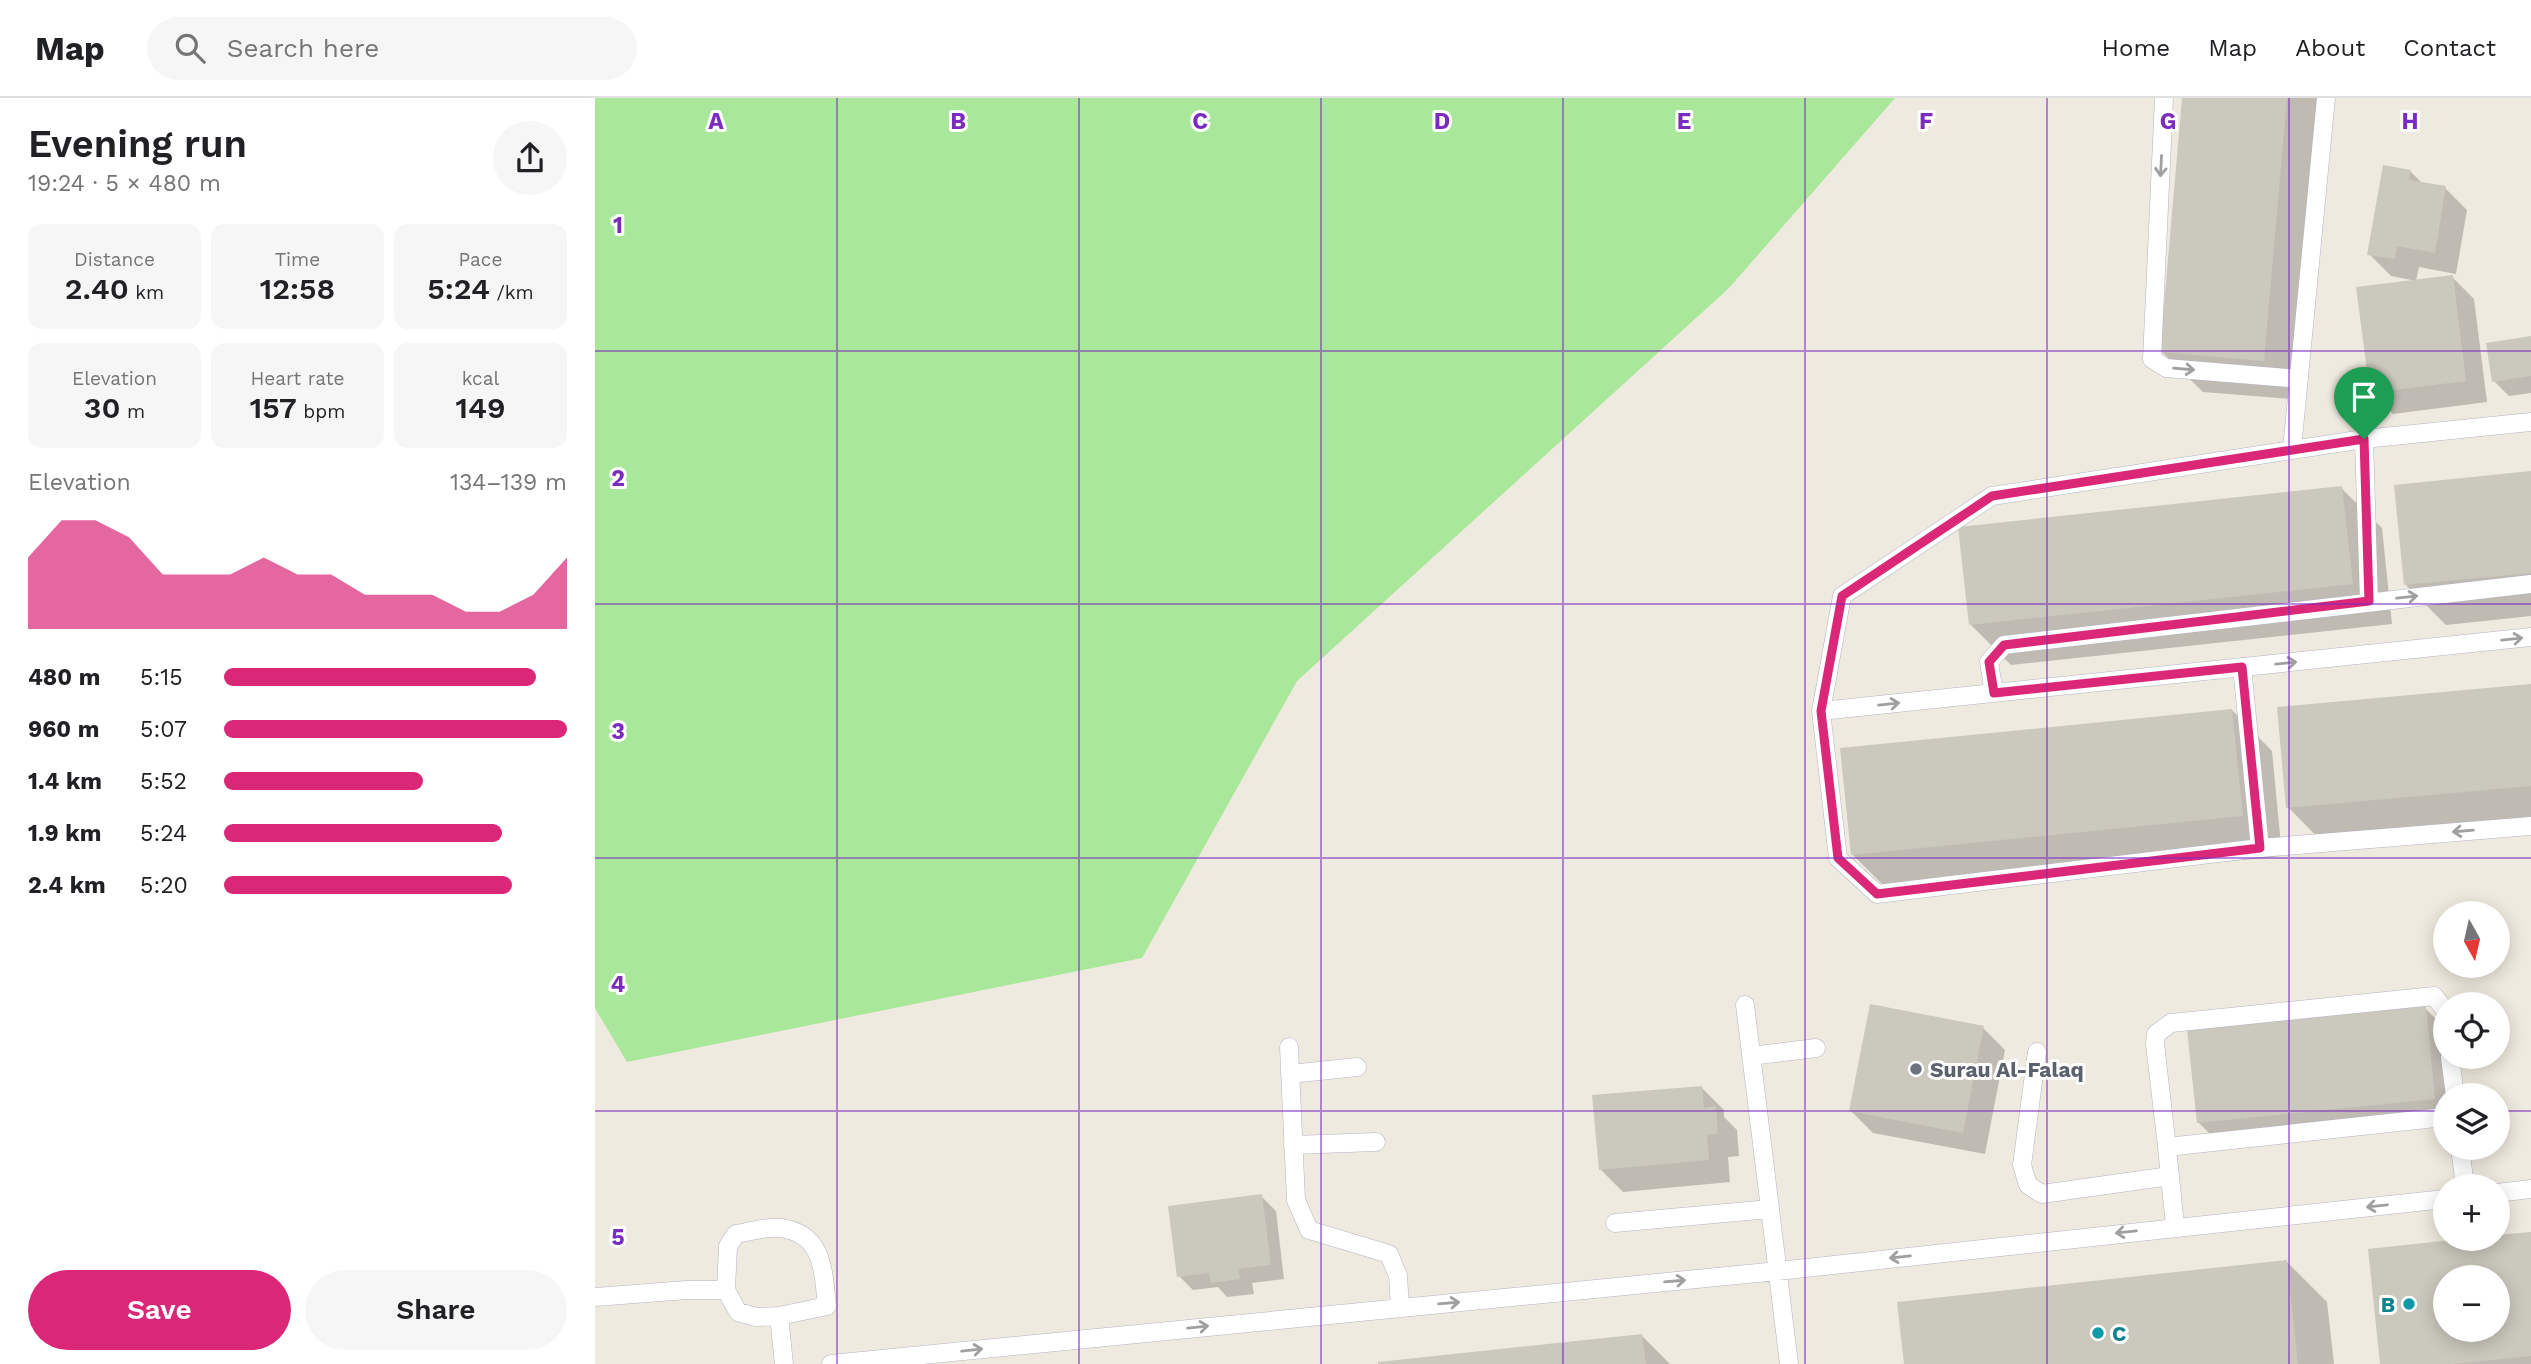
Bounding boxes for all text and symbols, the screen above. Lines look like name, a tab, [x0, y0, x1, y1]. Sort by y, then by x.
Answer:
search box	[147, 17, 637, 80]
text: Map	[35, 29, 105, 68]
icon: search	[171, 29, 209, 67]
text: Search here	[227, 33, 379, 63]
text: Home	[2102, 34, 2170, 62]
text: Map	[2208, 34, 2257, 62]
text: About	[2295, 34, 2365, 62]
text: Contact	[2403, 34, 2496, 62]
text: A	[708, 108, 724, 135]
text: B	[950, 108, 966, 135]
text: C	[1192, 108, 1208, 135]
text: D	[1434, 108, 1450, 135]
text: E	[1677, 108, 1691, 135]
text: F	[1919, 108, 1933, 135]
text: G	[2160, 108, 2176, 135]
text: H	[2401, 108, 2419, 135]
button: share	[493, 121, 567, 195]
text: Evening run	[28, 122, 247, 166]
one-way arrow	[2154, 154, 2167, 177]
text: 19:24 · 5 × 480 m	[28, 170, 221, 197]
text: 1	[613, 212, 623, 239]
text: Distance	[74, 248, 155, 271]
text: Time	[275, 248, 320, 271]
text: Pace	[459, 248, 502, 271]
text: 2.40	[65, 271, 129, 306]
text: 12:58	[260, 271, 335, 306]
text: 5:24	[427, 271, 490, 306]
text: km	[129, 281, 164, 304]
text: /km	[490, 281, 534, 304]
one-way arrow	[2172, 363, 2194, 376]
text: Elevation	[72, 367, 157, 390]
text: Heart rate	[251, 367, 344, 390]
text: kcal	[462, 367, 499, 390]
pin	[2334, 367, 2394, 439]
icon: arrive	[2345, 378, 2383, 416]
text: 30	[84, 390, 121, 425]
text: 157	[250, 390, 297, 425]
text: 149	[456, 390, 505, 425]
text: m	[121, 400, 145, 423]
text: bpm	[297, 400, 345, 423]
text: 2	[611, 465, 625, 492]
text: Elevation	[28, 469, 131, 496]
text: 134–139 m	[450, 469, 567, 496]
one-way arrow	[2395, 590, 2418, 603]
one-way arrow	[2501, 633, 2523, 646]
one-way arrow	[2274, 656, 2297, 669]
text: 480 m	[28, 664, 100, 691]
text: 5:15	[140, 664, 183, 691]
one-way arrow	[1877, 697, 1900, 710]
text: 960 m	[28, 716, 99, 743]
text: 5:07	[140, 716, 187, 743]
text: 3	[611, 718, 625, 745]
text: 1.4 km	[28, 768, 102, 795]
text: 5:52	[140, 768, 187, 795]
text: 1.9 km	[28, 820, 101, 847]
text: 5:24	[140, 820, 187, 847]
one-way arrow	[2452, 825, 2475, 838]
text: 2.4 km	[28, 872, 106, 899]
text: 5:20	[140, 872, 188, 899]
north arrow	[2433, 901, 2509, 978]
map controls	[2433, 901, 2510, 1342]
text: 4	[611, 971, 626, 998]
button: locate	[2433, 992, 2510, 1069]
place label: Surau Al-Falaq	[1930, 1057, 2084, 1082]
marker: Surau Al-Falaq	[1908, 1061, 1924, 1077]
button: layers	[2433, 1083, 2510, 1160]
button: +	[2433, 1174, 2510, 1251]
one-way arrow	[2366, 1200, 2389, 1213]
text: 5	[611, 1224, 625, 1251]
one-way arrow	[2115, 1226, 2138, 1239]
one-way arrow	[1889, 1251, 1912, 1264]
button: −	[2433, 1265, 2510, 1342]
button: Save	[28, 1270, 291, 1350]
button: Share	[305, 1270, 567, 1350]
one-way arrow	[1664, 1274, 1686, 1287]
place label: B	[2381, 1292, 2395, 1317]
one-way arrow	[1437, 1296, 1460, 1309]
marker: B	[2401, 1296, 2417, 1312]
one-way arrow	[1186, 1321, 1209, 1334]
place label: C	[2112, 1321, 2126, 1346]
marker: C	[2090, 1325, 2106, 1341]
one-way arrow	[960, 1343, 983, 1356]

